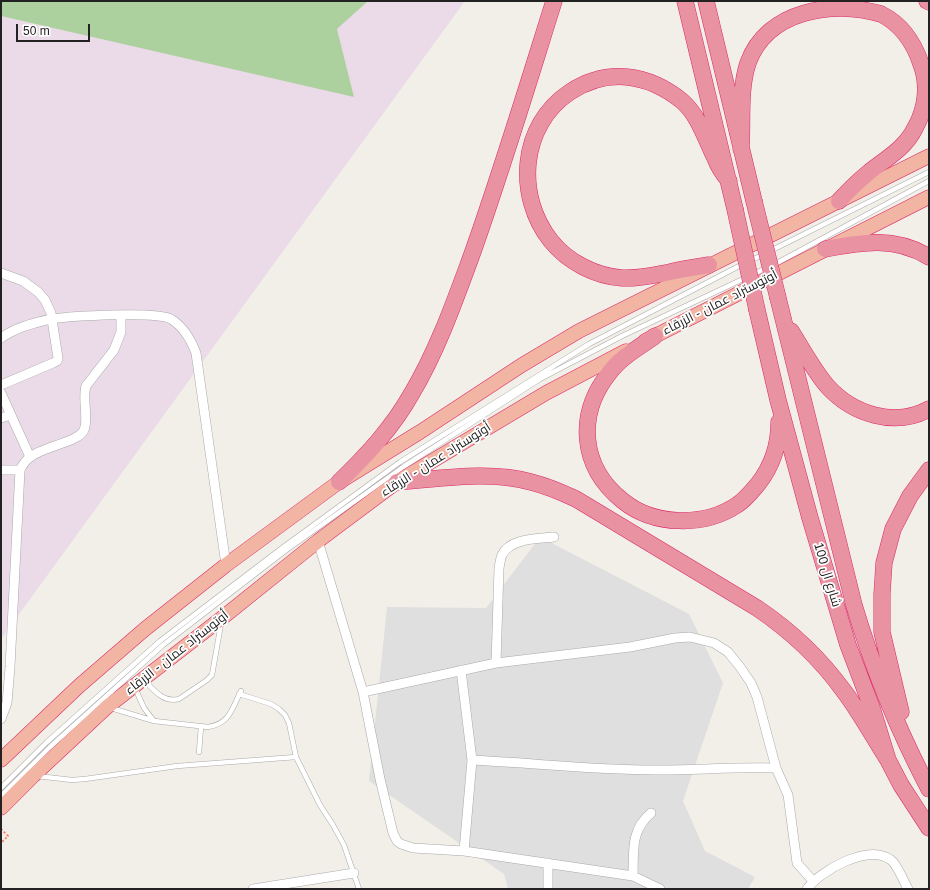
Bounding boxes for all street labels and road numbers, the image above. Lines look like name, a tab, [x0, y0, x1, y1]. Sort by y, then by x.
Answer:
street label: أوتوستراد عمان - الزرقاء	[660, 267, 780, 339]
street label: أوتوستراد عمان - الزرقاء	[378, 420, 494, 500]
street label: شارع ال 100	[810, 541, 844, 609]
street label: أوتوستراد عمان - الزرقاء	[122, 608, 232, 698]

